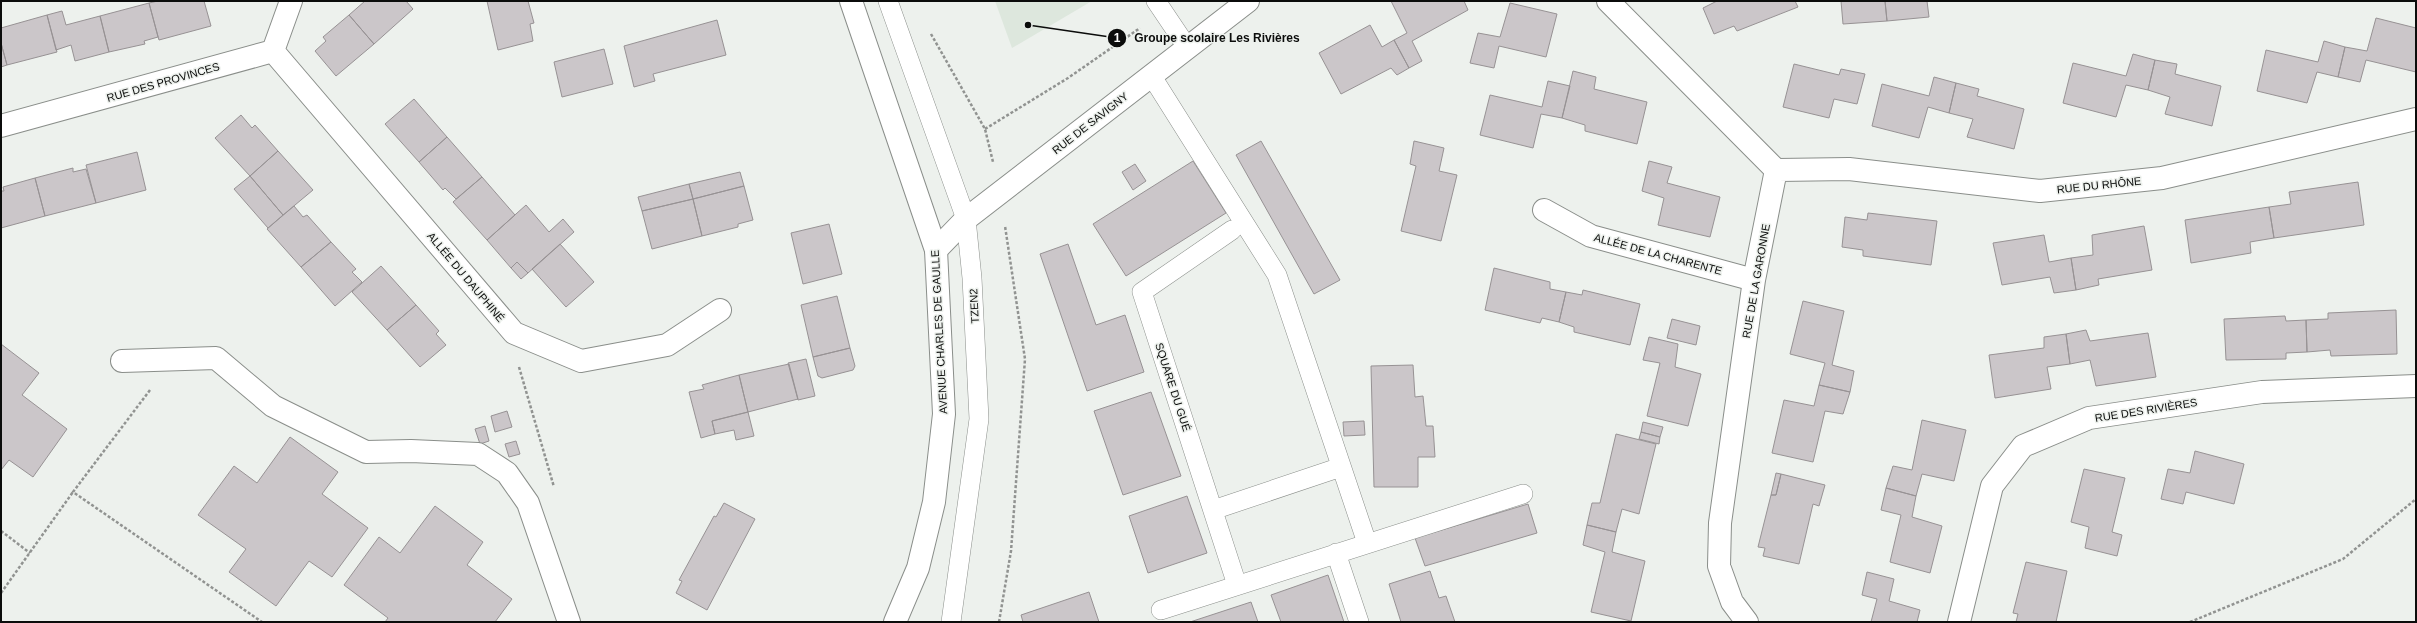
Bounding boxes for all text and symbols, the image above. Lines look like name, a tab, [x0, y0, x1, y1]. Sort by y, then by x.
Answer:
callout: Groupe scolaire Les Rivières	[1107, 26, 1308, 50]
text: 1	[1114, 31, 1121, 45]
text: Groupe scolaire Les Rivières	[1134, 31, 1300, 45]
street label: RUE DES PROVINCES	[105, 60, 221, 104]
street label: RUE DE SAVIGNY	[1050, 89, 1131, 156]
street label: RUE DU RHÔNE	[2056, 175, 2142, 195]
street label: RUE DE LA GARONNE	[1740, 223, 1772, 339]
street label: ALLÉE DU DAUPHINÉ	[425, 230, 507, 324]
street label: ALLÉE DE LA CHARENTE	[1593, 231, 1723, 277]
street label: AVENUE CHARLES DE GAULLE	[929, 250, 949, 414]
street label: TZEN2	[967, 288, 981, 324]
street label: SQUARE DU GUÉ	[1153, 341, 1193, 433]
street label: RUE DES RIVIÈRES	[2094, 396, 2198, 424]

